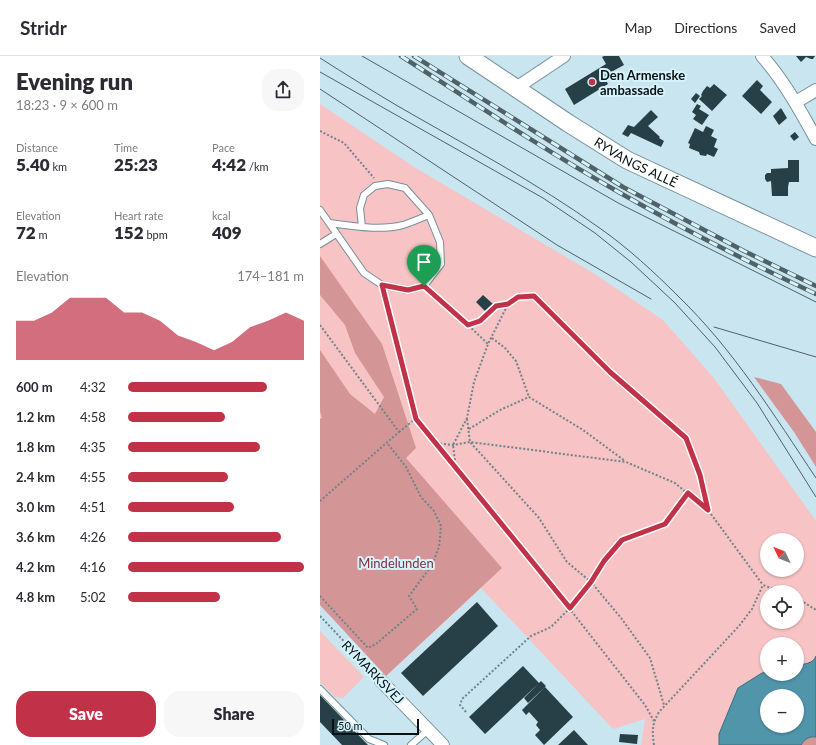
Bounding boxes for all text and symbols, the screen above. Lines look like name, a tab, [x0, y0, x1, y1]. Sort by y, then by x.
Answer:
text: Stridr	[20, 16, 67, 39]
text: Map	[625, 19, 652, 36]
text: Directions	[674, 19, 737, 36]
text: Saved	[759, 19, 796, 36]
place label: Den Armenske ambassade	[600, 67, 685, 98]
text: Evening run	[16, 68, 133, 95]
button: share	[262, 69, 304, 111]
marker: Den Armenske ambassade	[587, 77, 597, 87]
text: 18:23 · 9 × 600 m	[16, 97, 118, 113]
street label: RYVANGS ALLÉ	[591, 134, 680, 190]
text: Distance	[16, 141, 58, 154]
text: Time	[114, 141, 138, 154]
text: Pace	[212, 141, 235, 154]
text: 5.40	[16, 154, 50, 175]
text: 25:23	[114, 154, 158, 175]
text: 4:42	[212, 154, 246, 175]
text: km	[50, 160, 67, 173]
text: /km	[246, 160, 269, 173]
text: Elevation	[16, 209, 61, 222]
text: Heart rate	[114, 209, 163, 222]
text: kcal	[212, 209, 231, 222]
text: 72	[16, 222, 36, 243]
text: 152	[114, 222, 144, 243]
text: 409	[212, 222, 242, 243]
text: m	[36, 228, 48, 241]
text: bpm	[144, 228, 168, 241]
pin	[407, 245, 441, 286]
icon: arrive	[413, 251, 435, 273]
text: Elevation	[16, 268, 69, 284]
text: 174–181 m	[237, 268, 304, 284]
text: 600 m	[16, 379, 53, 395]
text: 4:32	[80, 379, 106, 395]
text: 1.2 km	[16, 409, 55, 425]
text: 4:58	[80, 409, 106, 425]
text: 1.8 km	[16, 439, 55, 455]
text: 4:35	[80, 439, 106, 455]
text: 2.4 km	[16, 469, 55, 485]
text: 4:55	[80, 469, 106, 485]
text: 3.0 km	[16, 499, 55, 515]
text: 4:51	[80, 499, 106, 515]
text: 3.6 km	[16, 529, 55, 545]
text: 4:26	[80, 529, 106, 545]
north arrow	[760, 533, 804, 577]
map controls	[760, 533, 804, 733]
park label: Mindelunden	[358, 555, 434, 571]
text: 4.2 km	[16, 559, 55, 575]
text: 4:16	[80, 559, 106, 575]
button: locate	[760, 585, 804, 629]
text: 4.8 km	[16, 589, 55, 605]
text: 5:02	[80, 589, 106, 605]
street label: RYMARKSVEJ	[339, 637, 407, 707]
button: +	[760, 637, 804, 681]
button: −	[760, 689, 804, 733]
button: Save	[16, 691, 156, 737]
button: Share	[164, 691, 304, 737]
scale bar	[332, 717, 419, 736]
text: 50 m	[338, 719, 363, 732]

